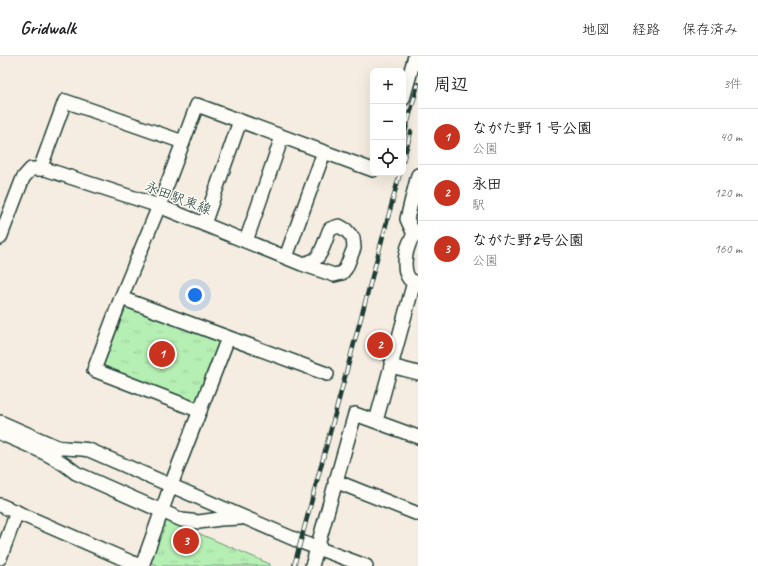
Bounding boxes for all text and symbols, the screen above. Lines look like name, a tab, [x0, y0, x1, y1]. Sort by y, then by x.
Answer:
text: Gridwalk	[20, 16, 76, 40]
text: 地図	[582, 21, 610, 38]
text: 経路	[632, 21, 660, 38]
text: 保存済み	[682, 21, 738, 38]
map controls	[370, 68, 406, 176]
button: +	[370, 68, 406, 104]
text: 周辺	[434, 74, 468, 95]
text: 3件	[723, 76, 742, 92]
button: −	[370, 104, 406, 140]
text: ながた野１号公園	[472, 119, 592, 138]
text: 1	[444, 129, 450, 145]
text: 40 m	[720, 129, 742, 145]
button: locate	[370, 140, 406, 176]
text: 公園	[472, 141, 498, 157]
text: 永田	[472, 175, 502, 194]
street label: 永田駅東線	[142, 178, 214, 218]
text: 2	[444, 185, 450, 201]
text: 120 m	[714, 185, 742, 201]
text: 駅	[472, 197, 485, 213]
text: ながた野2号公園	[472, 231, 584, 250]
text: 3	[444, 241, 450, 257]
text: 160 m	[714, 241, 742, 257]
text: 公園	[472, 253, 498, 269]
your location	[185, 285, 205, 305]
pin: 2	[367, 330, 393, 360]
pin: 1	[149, 339, 175, 369]
pin: 3	[173, 526, 199, 556]

